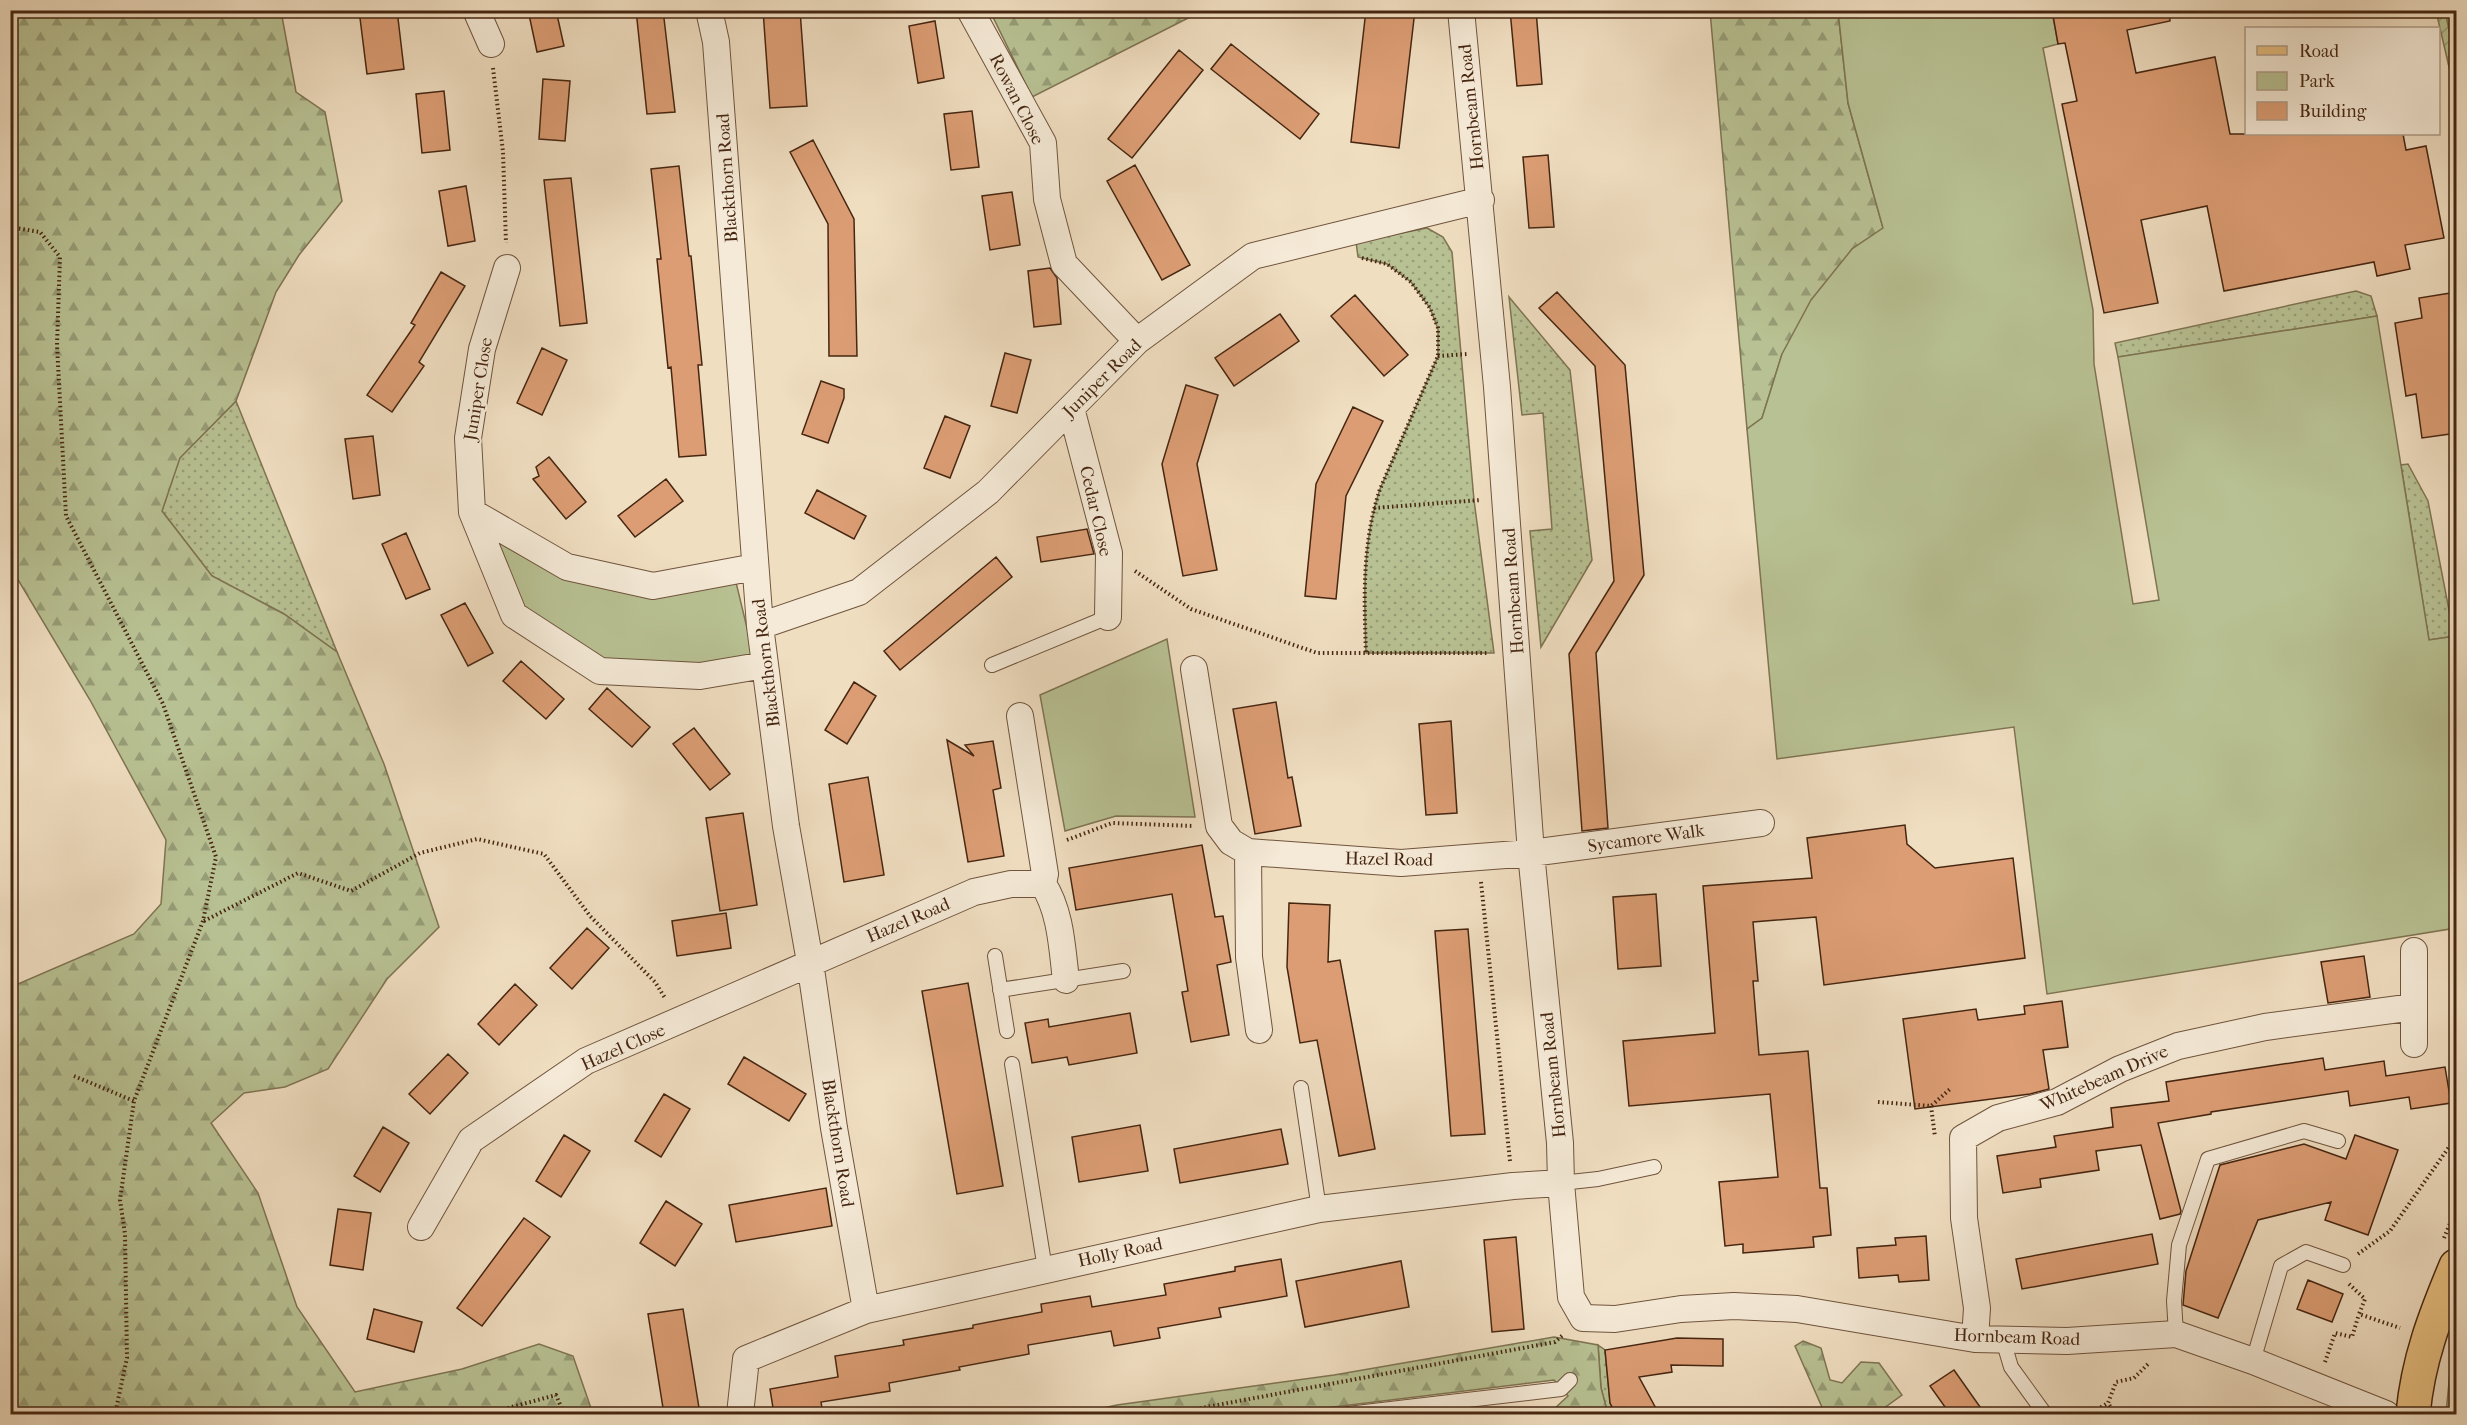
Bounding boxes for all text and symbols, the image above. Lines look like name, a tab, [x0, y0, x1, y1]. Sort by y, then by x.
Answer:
legend	[2245, 27, 2440, 135]
text: Road	[2299, 41, 2339, 62]
street label: Hornbeam Road	[1454, 43, 1489, 171]
street label: Rowan Close	[985, 50, 1048, 148]
text: Park	[2299, 71, 2336, 92]
text: Building	[2299, 101, 2367, 122]
street label: Blackthorn Road	[712, 112, 742, 243]
street label: Juniper Road	[1057, 334, 1146, 423]
street label: Juniper Close	[460, 336, 497, 444]
street label: Cedar Close	[1075, 464, 1116, 559]
street label: Hornbeam Road	[1499, 527, 1528, 655]
street label: Blackthorn Road	[748, 597, 785, 729]
street label: Sycamore Walk	[1586, 820, 1707, 857]
street label: Hazel Road	[1345, 848, 1433, 871]
street label: Hazel Road	[863, 893, 953, 947]
street label: Hornbeam Road	[1536, 1011, 1571, 1139]
street label: Hazel Close	[578, 1020, 669, 1075]
street label: Whitebeam Drive	[2036, 1041, 2171, 1116]
street label: Blackthorn Road	[817, 1077, 858, 1209]
street label: Holly Road	[1076, 1233, 1165, 1272]
street label: Hornbeam Road	[1953, 1325, 2081, 1350]

